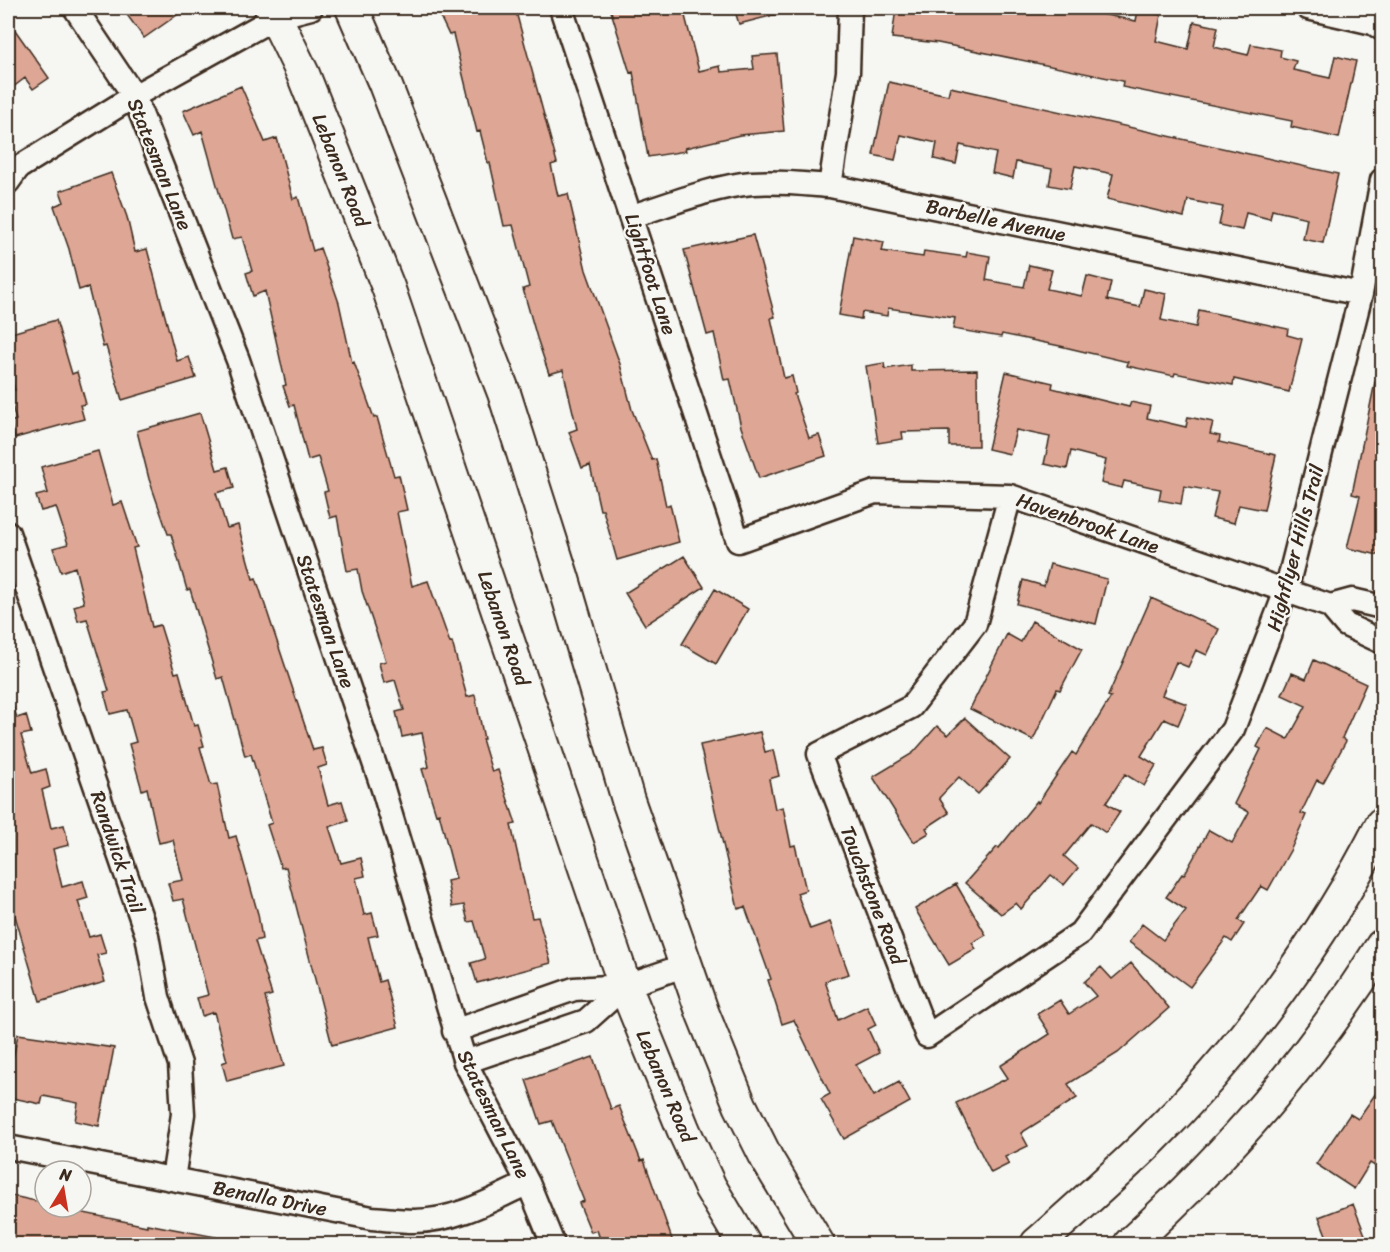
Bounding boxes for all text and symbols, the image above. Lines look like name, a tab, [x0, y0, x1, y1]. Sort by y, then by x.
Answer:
street label: Statesman Lane	[117, 93, 202, 236]
street label: Lebanon Road	[302, 108, 380, 234]
street label: Barbelle Avenue	[923, 189, 1069, 252]
street label: Lightfoot Lane	[614, 209, 687, 340]
street label: Highflyer Hills Trail	[1256, 460, 1335, 635]
street label: Havenbrook Lane	[1012, 483, 1164, 564]
street label: Statesman Lane	[286, 549, 365, 693]
street label: Lebanon Road	[467, 566, 540, 692]
street label: Randwick Trail	[80, 786, 155, 920]
street label: Touchstone Road	[830, 820, 916, 971]
street label: Lebanon Road	[626, 1024, 706, 1150]
street label: Statesman Lane	[447, 1043, 540, 1185]
north arrow	[33, 1159, 93, 1219]
text: N	[57, 1159, 75, 1190]
street label: Benalla Drive	[210, 1170, 330, 1227]

